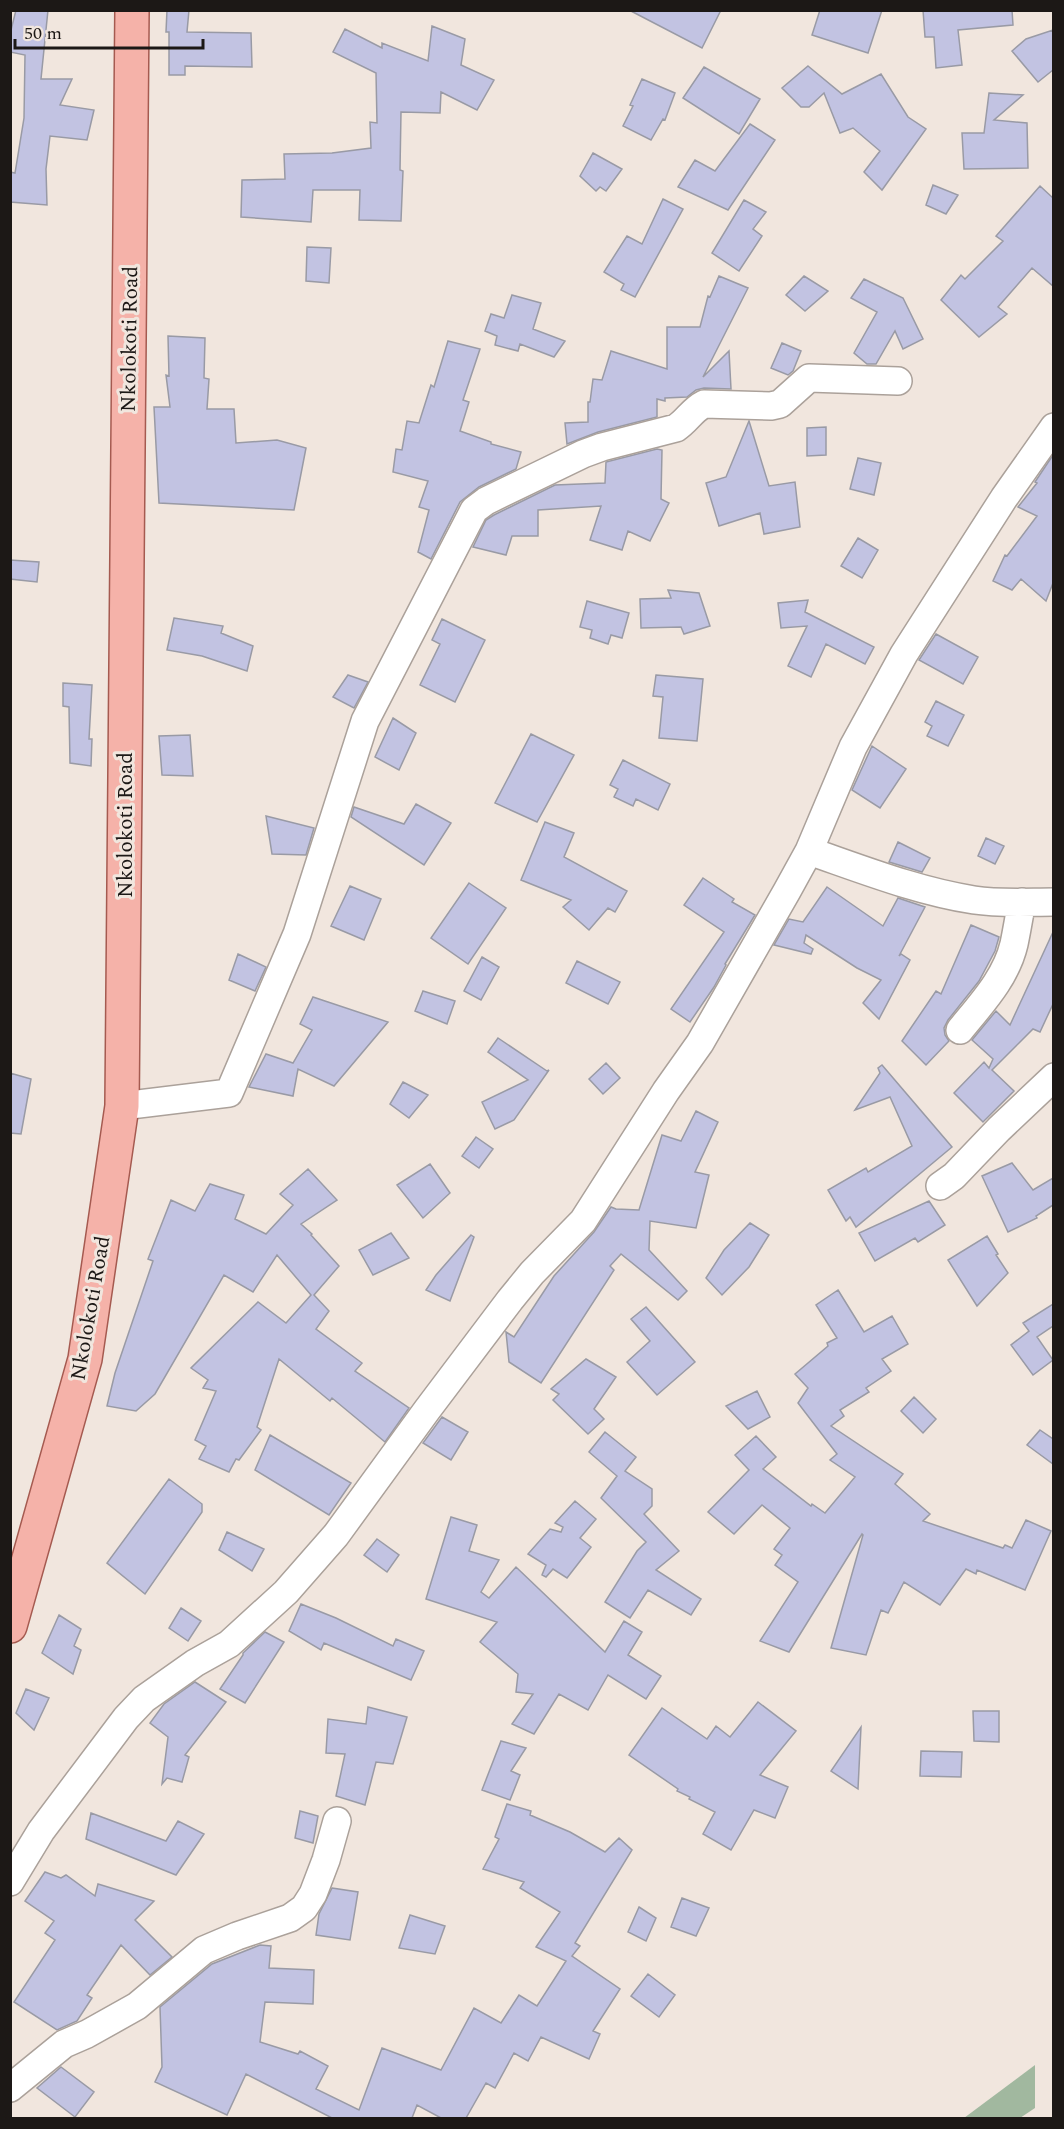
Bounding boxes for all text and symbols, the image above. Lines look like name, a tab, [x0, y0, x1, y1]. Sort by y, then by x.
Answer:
scale bar	[15, 12, 202, 50]
text: 50 m	[24, 20, 62, 47]
street label: Nkolokoti Road	[113, 266, 147, 412]
street label: Nkolokoti Road	[110, 752, 142, 898]
street label: Nkolokoti Road	[63, 1233, 119, 1383]

